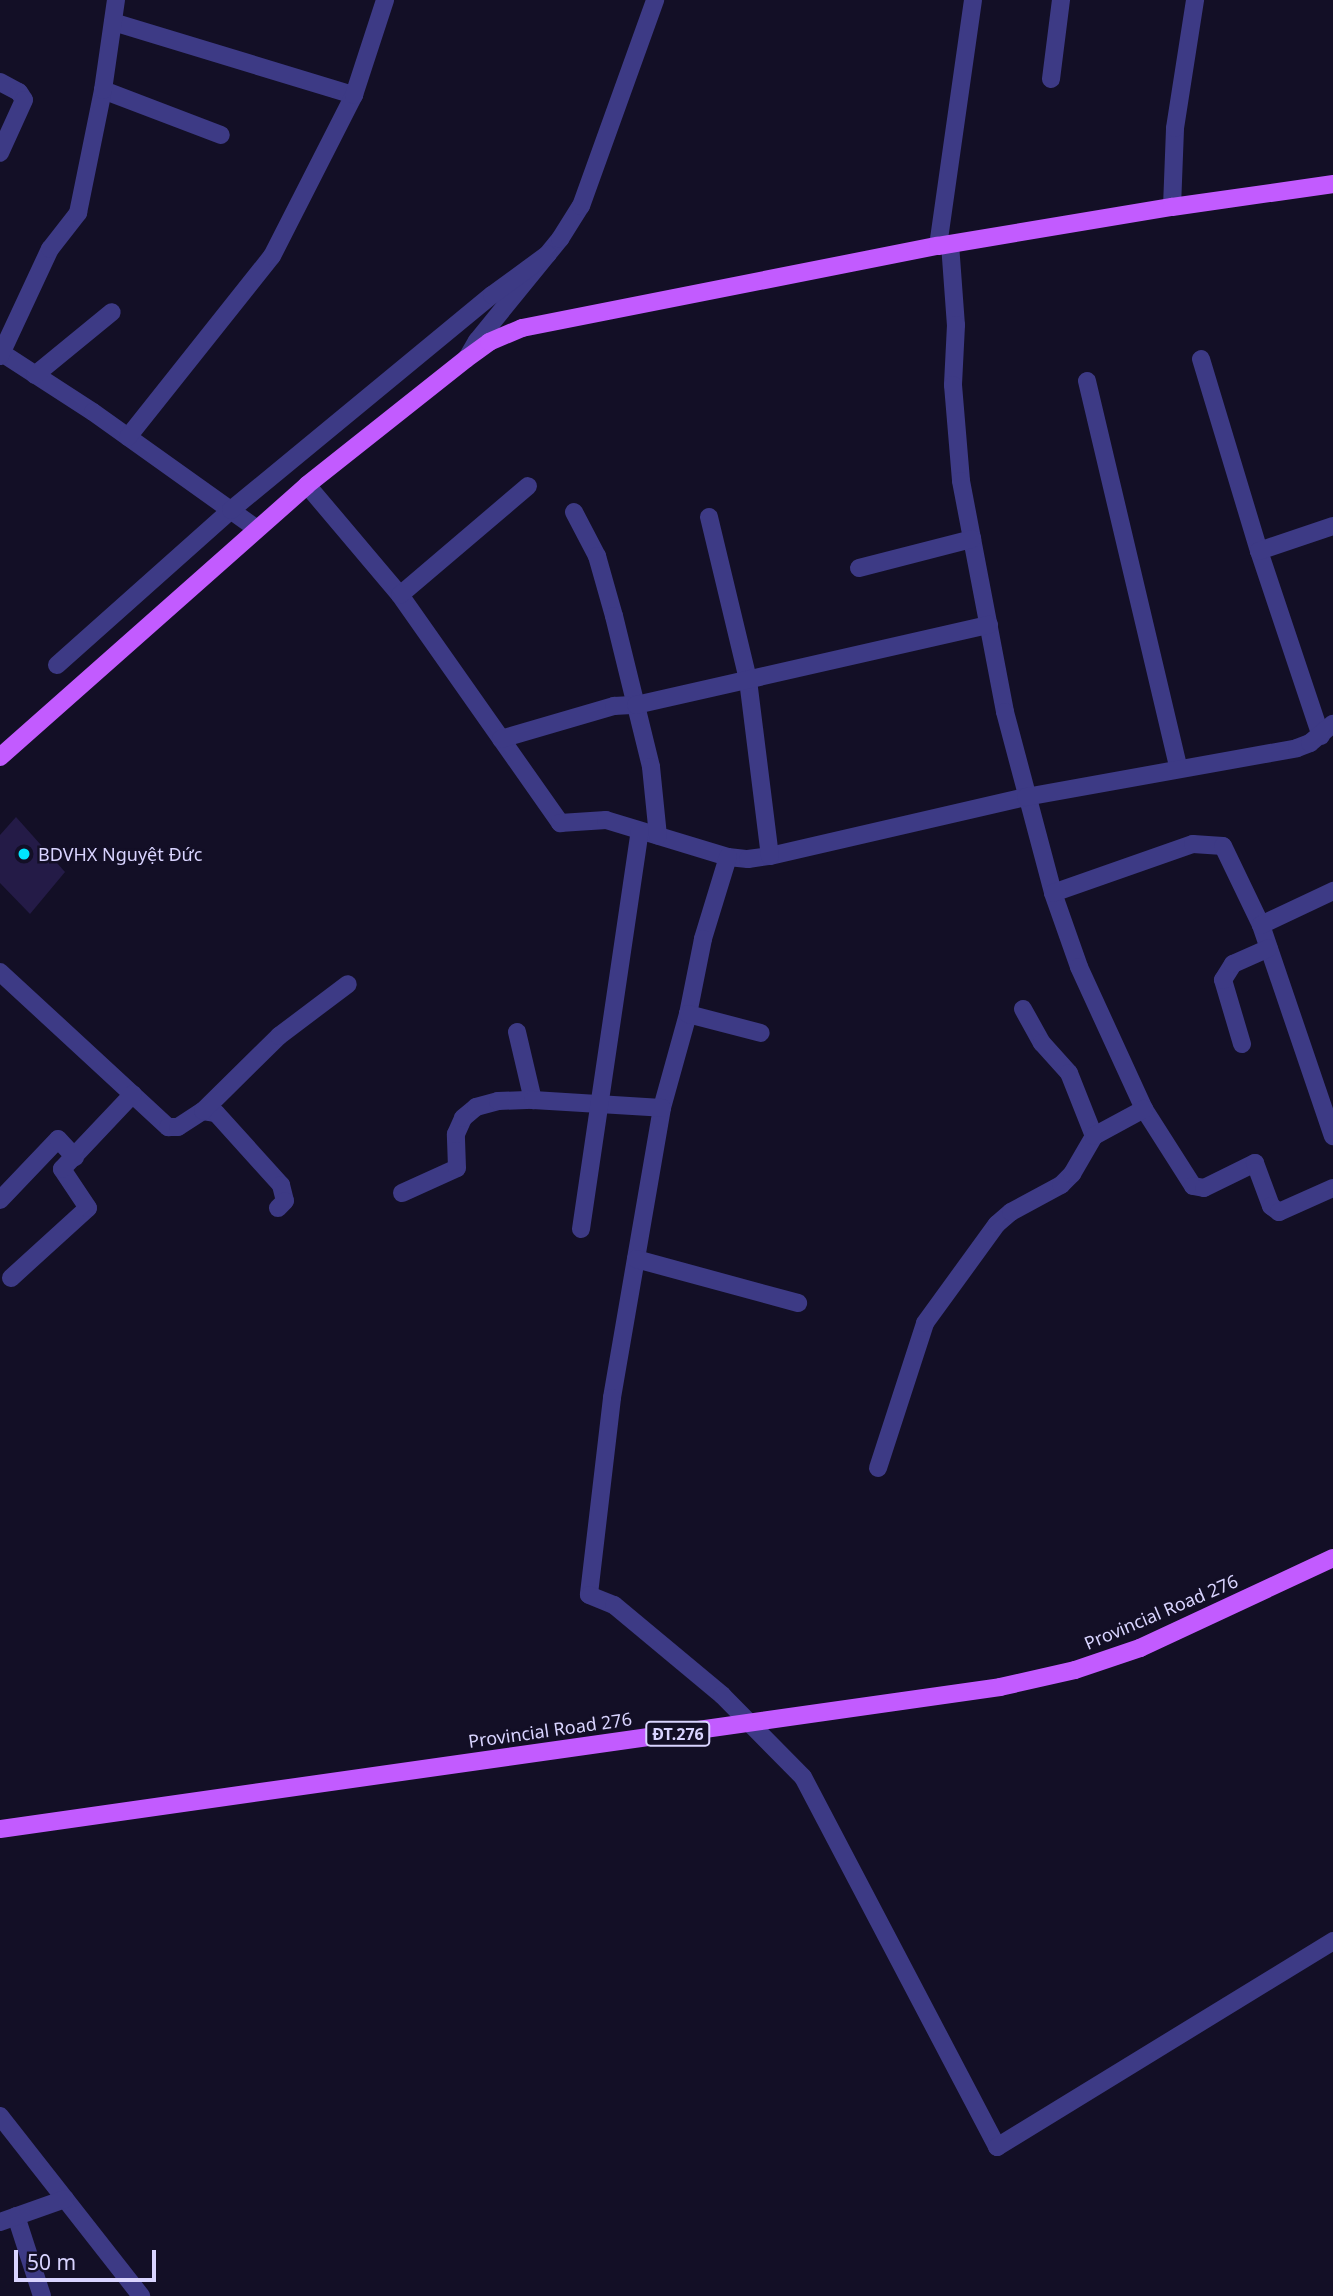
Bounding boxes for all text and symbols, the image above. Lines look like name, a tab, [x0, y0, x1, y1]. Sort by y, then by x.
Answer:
place label: BDVHX Nguyệt Đức	[38, 843, 202, 865]
marker: BDVHX Nguyệt Đức	[16, 846, 32, 862]
street label: Provincial Road 276	[1081, 1570, 1241, 1654]
street label: Provincial Road 276	[467, 1708, 633, 1752]
road number: ĐT.276	[645, 1722, 711, 1746]
scale bar	[18, 2236, 159, 2280]
text: 50 m	[27, 2248, 76, 2276]

